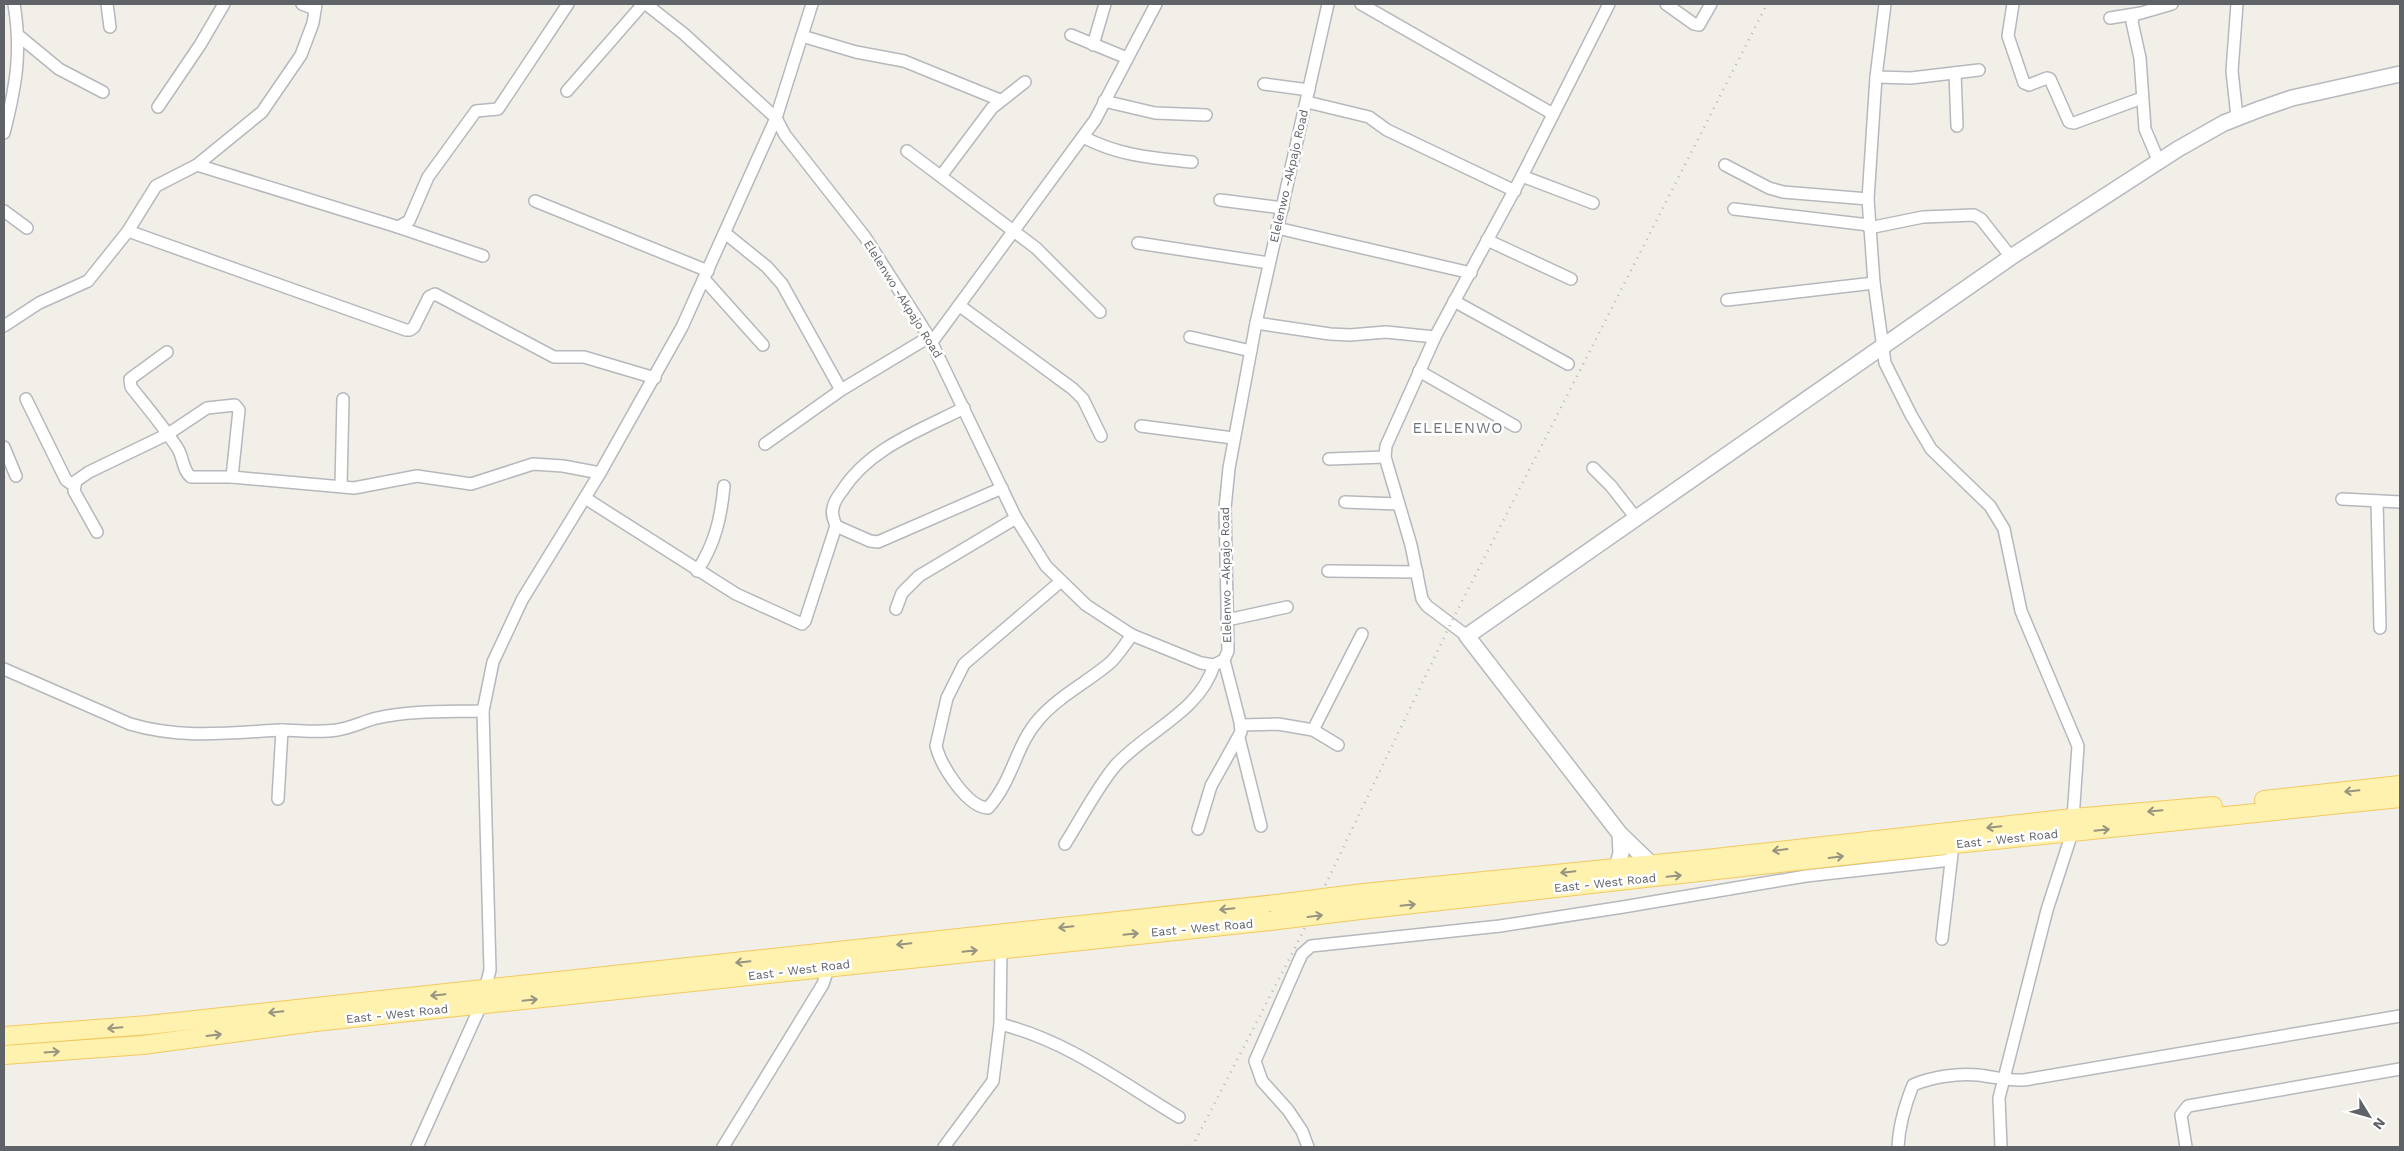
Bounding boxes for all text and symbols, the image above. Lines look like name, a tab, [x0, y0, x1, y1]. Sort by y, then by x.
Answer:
street label: Elelenwo -Akpajo Road	[1267, 108, 1311, 244]
street label: Elelenwo -Akpajo Road	[861, 238, 945, 360]
district label: ELELENWO	[1412, 419, 1504, 437]
street label: Elelenwo -Akpajo Road	[1218, 507, 1234, 643]
one-way arrow	[2344, 786, 2360, 795]
one-way arrow	[2148, 806, 2164, 816]
one-way arrow	[1986, 822, 2002, 832]
one-way arrow	[2094, 825, 2110, 835]
street label: East - West Road	[1955, 827, 2059, 851]
one-way arrow	[1772, 845, 1788, 855]
one-way arrow	[1827, 852, 1843, 862]
one-way arrow	[1561, 867, 1577, 877]
street label: East - West Road	[1553, 871, 1657, 895]
one-way arrow	[1666, 871, 1682, 881]
one-way arrow	[1400, 900, 1416, 910]
one-way arrow	[1220, 904, 1236, 914]
one-way arrow	[1307, 911, 1323, 921]
street label: East - West Road	[1150, 917, 1254, 939]
one-way arrow	[1058, 922, 1074, 932]
one-way arrow	[1123, 929, 1139, 939]
one-way arrow	[897, 939, 913, 949]
one-way arrow	[961, 947, 977, 956]
one-way arrow	[735, 957, 751, 967]
street label: East - West Road	[747, 957, 851, 983]
one-way arrow	[430, 990, 446, 1000]
one-way arrow	[522, 995, 538, 1005]
street label: East - West Road	[345, 1002, 449, 1026]
one-way arrow	[269, 1007, 285, 1017]
one-way arrow	[107, 1023, 123, 1033]
one-way arrow	[206, 1030, 222, 1040]
one-way arrow	[44, 1047, 60, 1056]
north arrow	[2344, 1091, 2394, 1141]
text: N	[2370, 1115, 2389, 1133]

